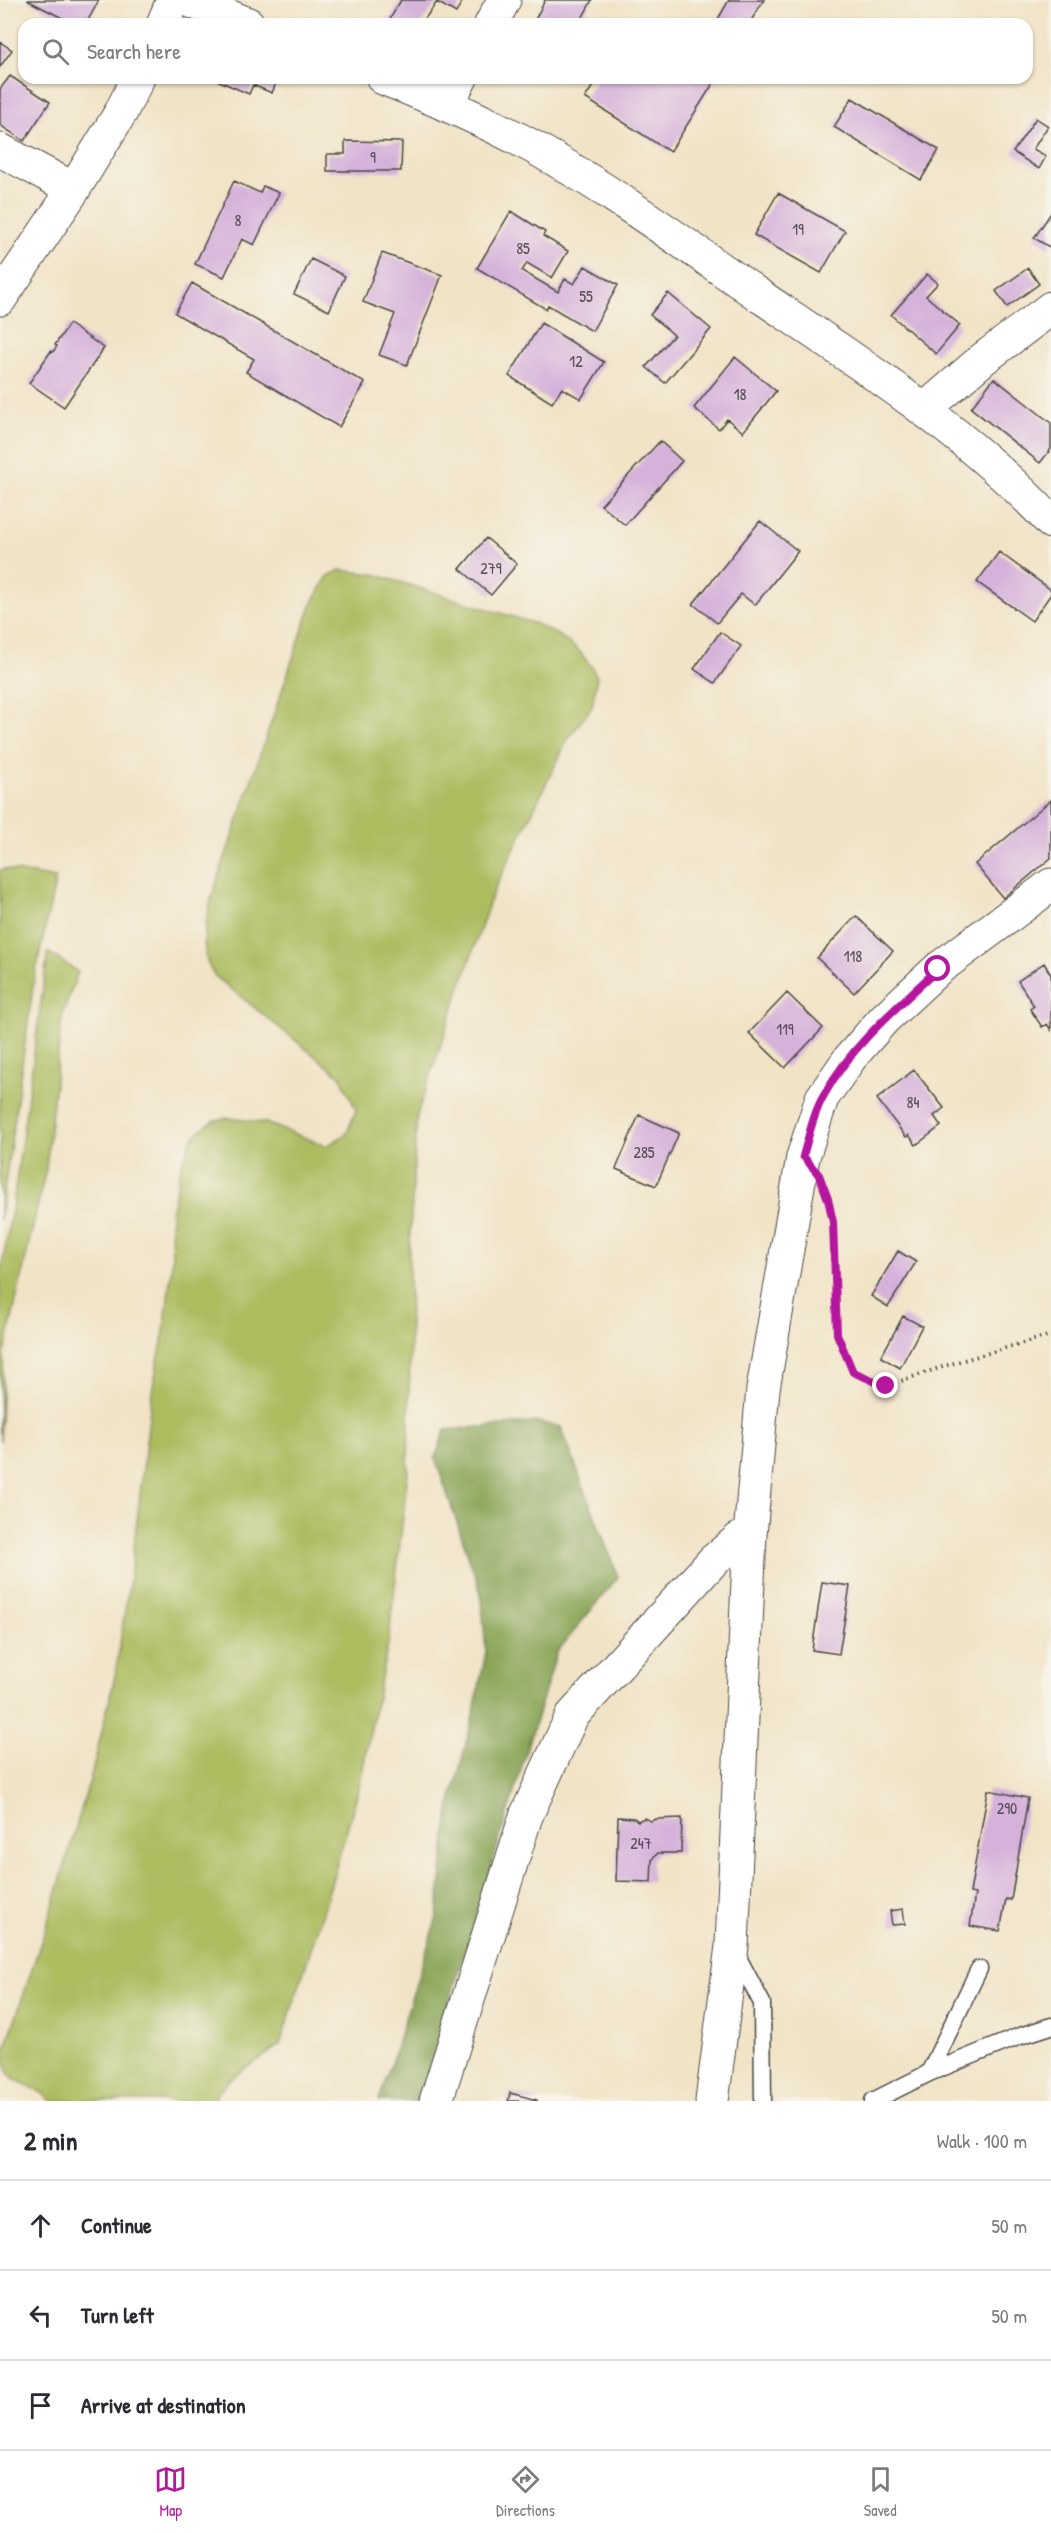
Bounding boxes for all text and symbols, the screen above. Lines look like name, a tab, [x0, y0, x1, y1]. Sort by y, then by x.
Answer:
search box	[18, 18, 1033, 84]
icon: search	[39, 35, 72, 68]
text: Search here	[87, 36, 181, 66]
house number: 9	[370, 146, 376, 168]
house number: 8	[235, 209, 242, 231]
house number: 19	[792, 218, 804, 240]
house number: 85	[516, 237, 530, 259]
house number: 55	[579, 285, 593, 307]
house number: 12	[569, 350, 583, 372]
house number: 18	[734, 383, 746, 405]
house number: 279	[480, 557, 502, 579]
house number: 118	[844, 945, 862, 967]
route start	[924, 955, 950, 981]
house number: 119	[776, 1018, 794, 1040]
house number: 84	[907, 1091, 919, 1113]
house number: 285	[633, 1141, 655, 1163]
route end	[872, 1372, 898, 1398]
house number: 290	[997, 1797, 1017, 1819]
house number: 247	[630, 1832, 652, 1854]
text: 2 min	[24, 2123, 77, 2158]
text: Walk · 100 m	[937, 2127, 1027, 2154]
icon: ahead	[24, 2209, 57, 2242]
text: Continue	[81, 2210, 152, 2240]
text: 50 m	[991, 2212, 1027, 2239]
icon: left	[24, 2299, 57, 2332]
text: Turn left	[81, 2300, 154, 2330]
text: 50 m	[991, 2302, 1027, 2329]
icon: arrive	[24, 2389, 57, 2422]
text: Arrive at destination	[81, 2390, 246, 2420]
tab: Map	[154, 2463, 187, 2521]
tab: Directions	[496, 2463, 555, 2521]
tab: Saved	[864, 2463, 897, 2521]

